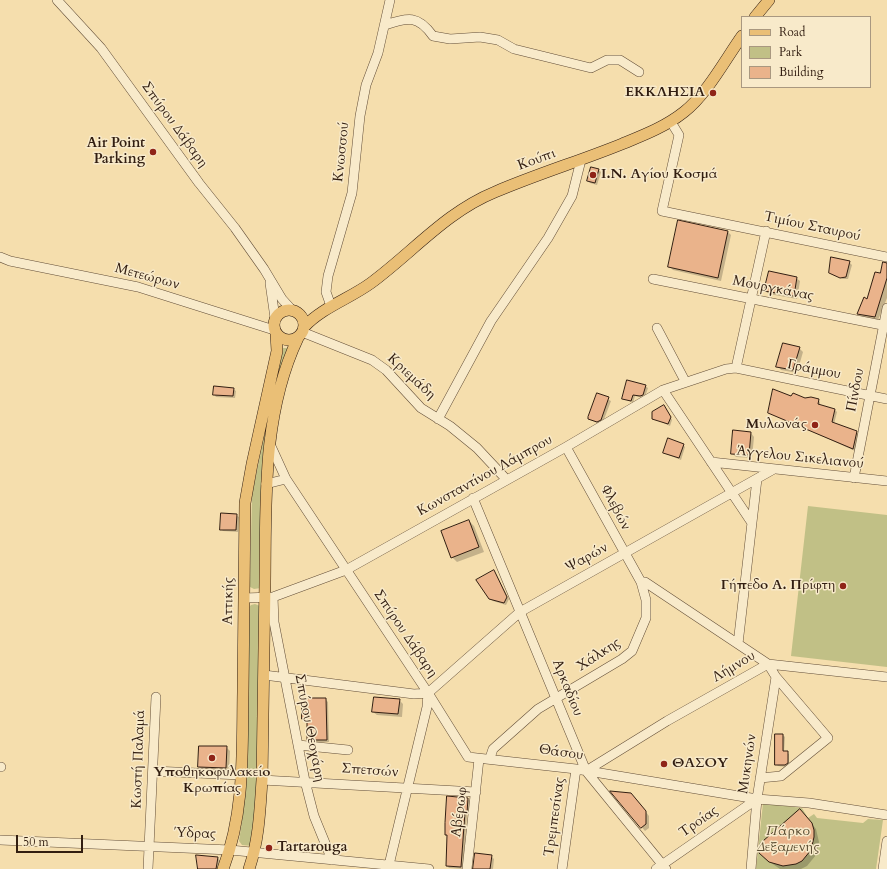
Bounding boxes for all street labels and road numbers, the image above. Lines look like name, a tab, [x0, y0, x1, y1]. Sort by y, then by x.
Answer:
street label: Σπύρου Δάβαρη	[137, 79, 211, 171]
street label: Κνωσσού	[330, 121, 354, 183]
street label: Κούπι	[516, 145, 558, 175]
street label: Τιμίου Σταυρού	[762, 209, 862, 245]
street label: Μετεώρων	[113, 260, 181, 294]
street label: Μουργκάνας	[731, 273, 815, 305]
street label: Κριεμάδη	[384, 351, 438, 403]
street label: Γράμμου	[786, 357, 842, 383]
street label: Πίνδου	[844, 367, 868, 413]
street label: Κωνσταντίνου Λάμπρου	[414, 432, 556, 520]
street label: Άγγελου Σικελιανού	[736, 443, 864, 473]
street label: Φλεβών	[596, 483, 634, 533]
street label: Ψαρών	[563, 540, 611, 576]
street label: Αττικής	[220, 577, 238, 625]
street label: Σπύρου Δάβαρη	[370, 587, 440, 681]
street label: Χάλκης	[574, 635, 624, 675]
street label: Λήμνου	[709, 648, 759, 686]
street label: Αρκαδίου	[548, 657, 586, 719]
street label: Σπύρου Θεοχάρη	[290, 673, 328, 783]
street label: Κωστή Παλαμά	[129, 709, 149, 809]
street label: Μυκηνών	[736, 733, 760, 795]
street label: Θάσου	[538, 742, 584, 764]
street label: Σπετσών	[341, 761, 399, 781]
street label: Τρεμπεσίνας	[541, 776, 569, 858]
street label: Αβέρωφ	[449, 786, 471, 838]
street label: Τροίας	[676, 803, 722, 841]
street label: Ύδρας	[174, 825, 216, 843]

